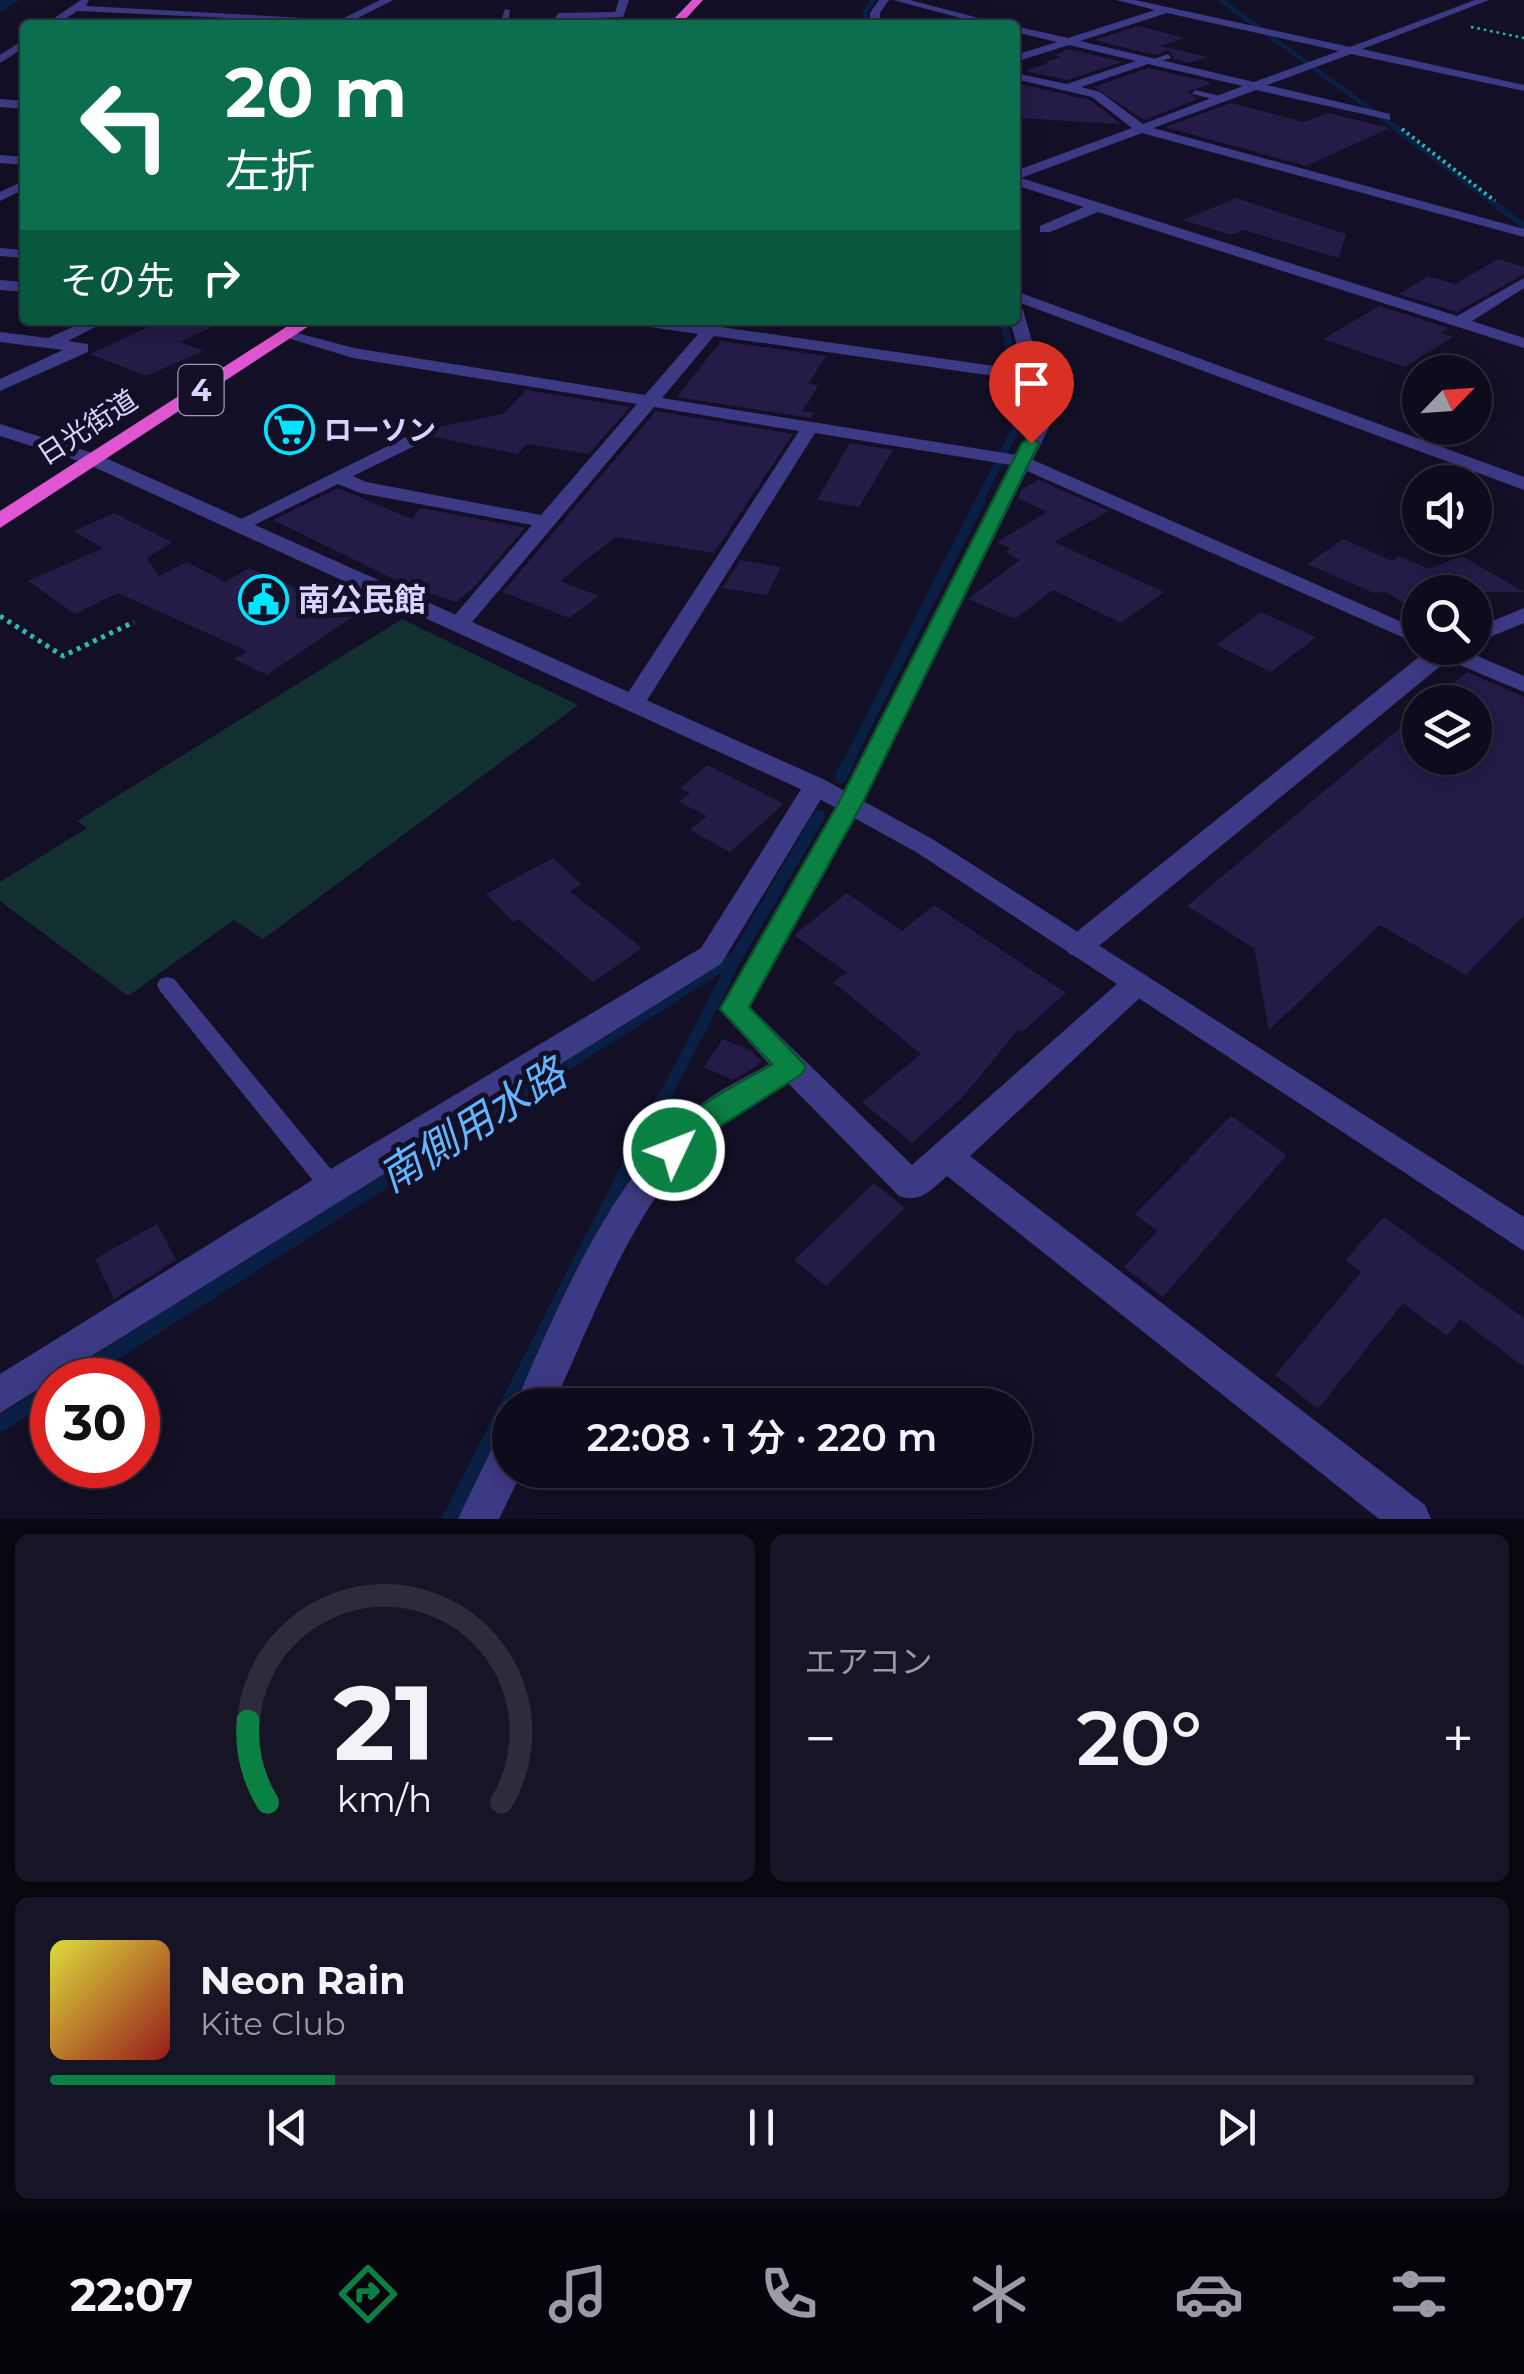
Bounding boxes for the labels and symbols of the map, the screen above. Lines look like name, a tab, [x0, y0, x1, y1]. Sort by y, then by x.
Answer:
pin	[989, 341, 1074, 444]
north arrow	[1402, 355, 1492, 445]
road number: 4	[178, 365, 224, 415]
street label: 日光街道	[31, 382, 143, 472]
supermarket icon: ローソン	[263, 404, 315, 456]
place label: ローソン	[324, 413, 436, 447]
public building icon: 南公民館	[237, 573, 289, 625]
place label: 南公民館	[298, 580, 426, 619]
water label: 南側用水路	[369, 1046, 577, 1203]
position arrow	[622, 1098, 726, 1202]
speed limit sign: 30	[30, 1358, 160, 1488]

